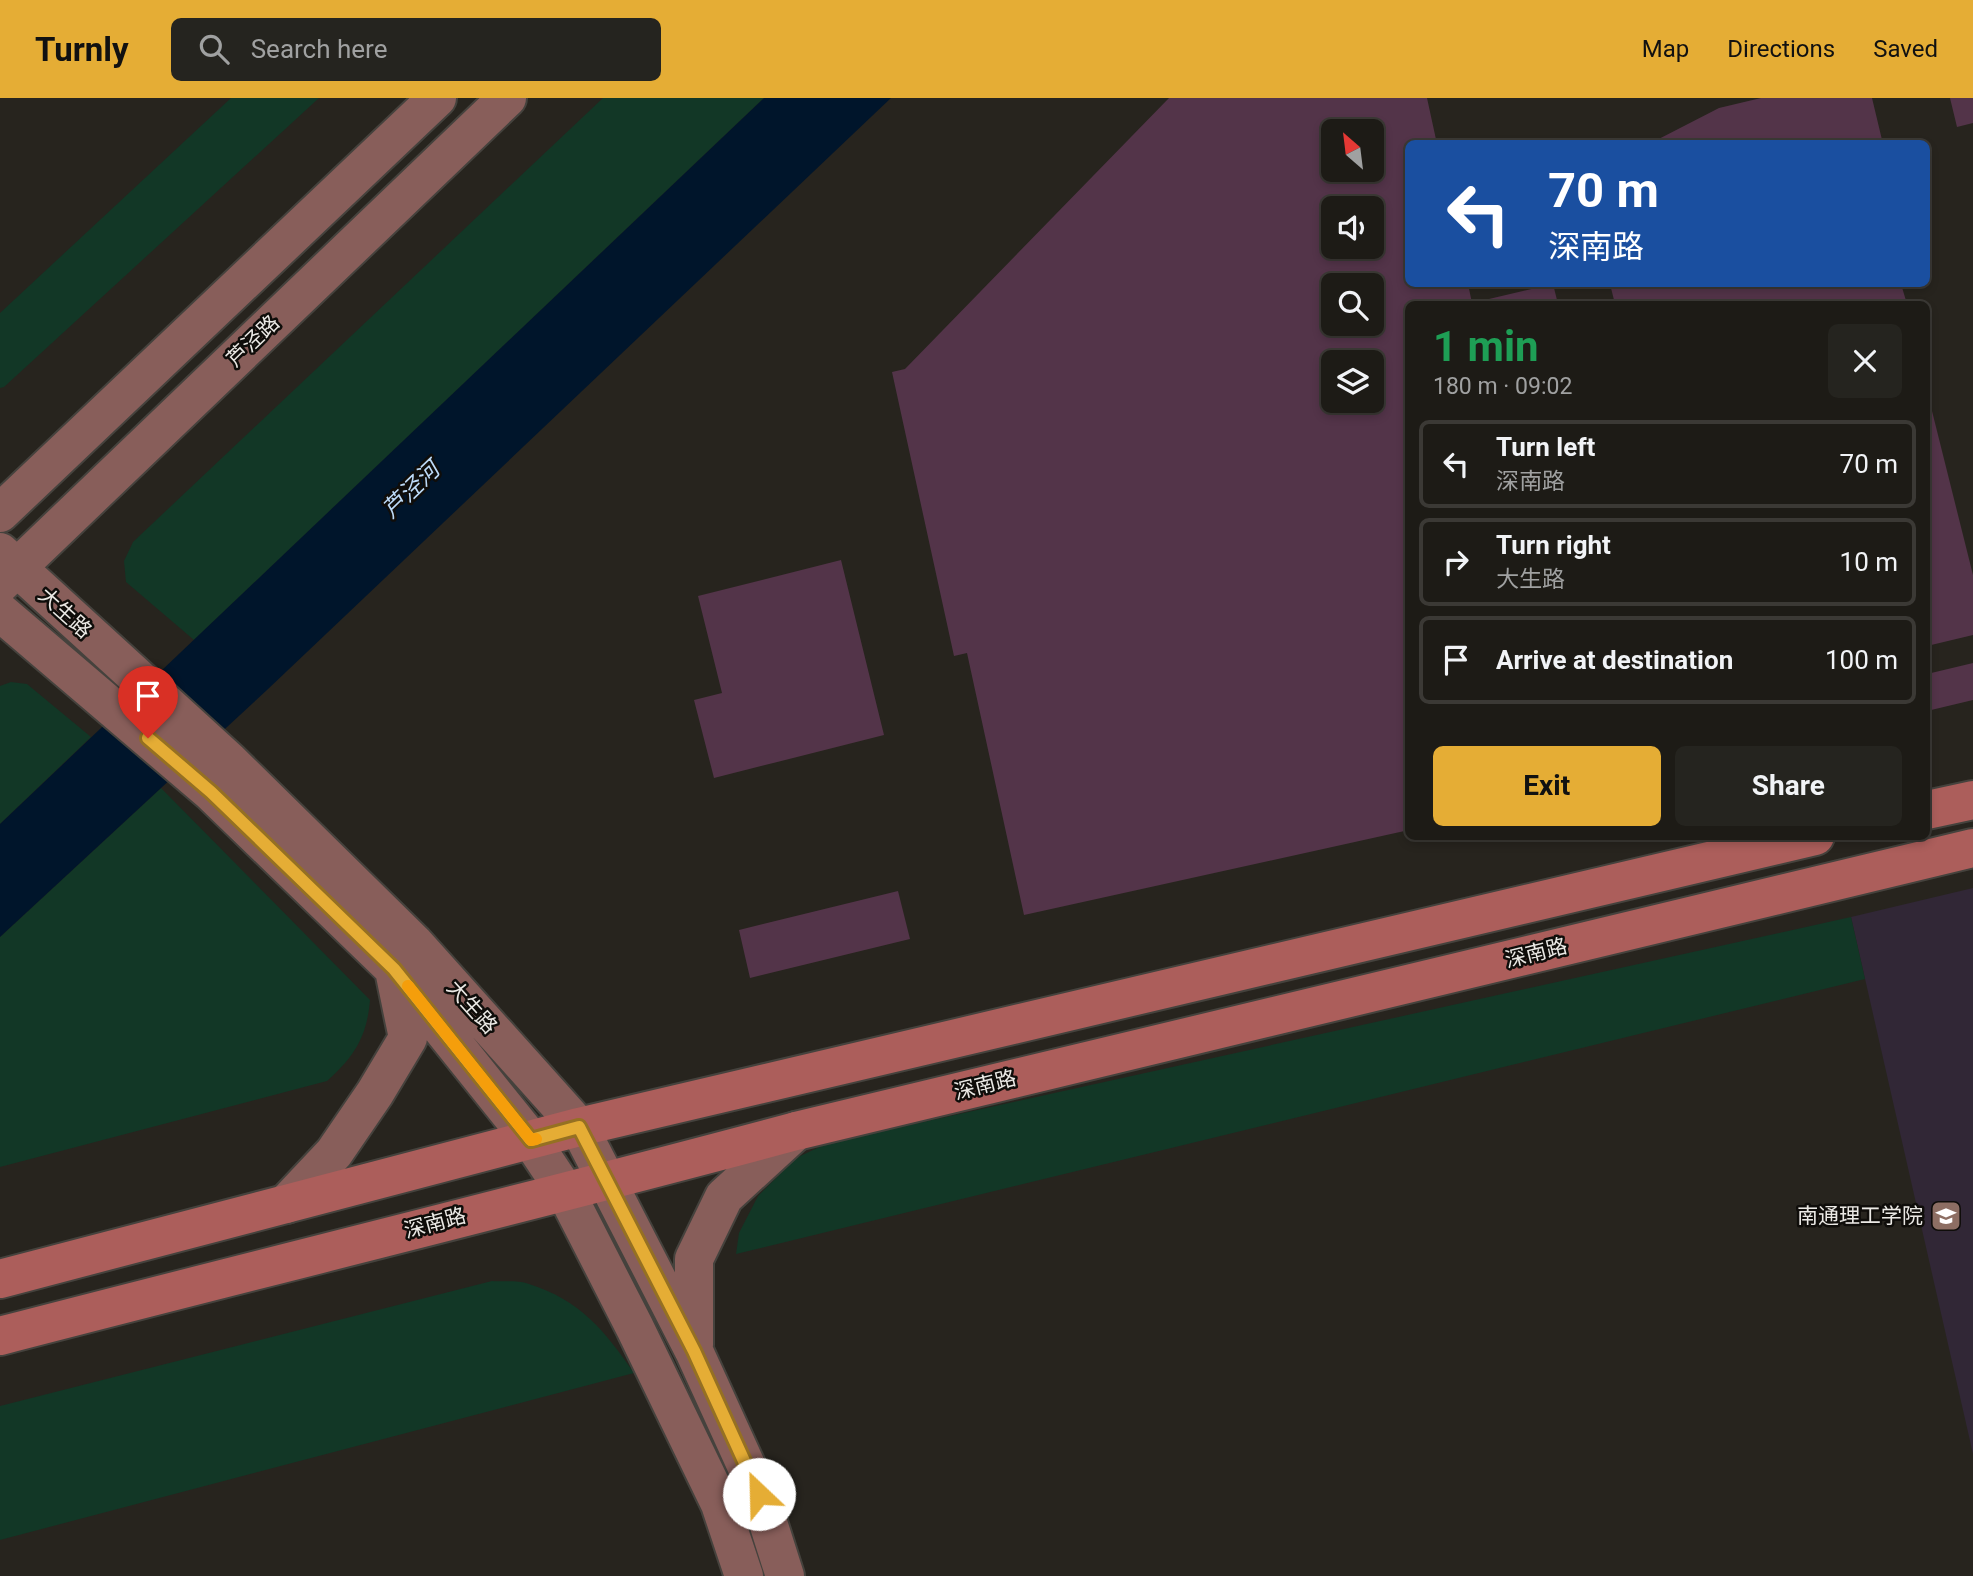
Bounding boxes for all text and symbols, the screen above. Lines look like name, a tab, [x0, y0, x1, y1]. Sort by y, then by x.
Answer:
search box	[171, 18, 661, 81]
text: Turnly	[35, 30, 129, 69]
icon: search	[195, 30, 233, 68]
text: Search here	[251, 34, 387, 64]
text: Map	[1642, 35, 1689, 63]
text: Directions	[1727, 35, 1835, 63]
text: Saved	[1873, 35, 1938, 63]
north arrow	[1321, 119, 1384, 182]
map controls	[1321, 119, 1384, 413]
text: 70 m	[1548, 162, 1659, 219]
icon: left	[1433, 168, 1524, 259]
button: sound	[1321, 196, 1384, 259]
text: 深南路	[1548, 228, 1644, 266]
button: search	[1321, 273, 1384, 336]
street label: 芦泾路	[222, 310, 284, 372]
text: 1 min	[1433, 322, 1539, 371]
button: close	[1828, 324, 1902, 398]
button: layers	[1321, 350, 1384, 413]
text: 180 m · 09:02	[1433, 373, 1572, 400]
text: Turn left	[1496, 432, 1595, 462]
icon: left	[1437, 445, 1475, 483]
text: 70 m	[1840, 449, 1898, 479]
water label: 芦泾河	[377, 454, 448, 524]
text: 深南路	[1496, 468, 1565, 495]
text: Turn right	[1496, 530, 1611, 560]
icon: right	[1437, 543, 1475, 581]
text: 10 m	[1840, 547, 1898, 577]
text: 大生路	[1496, 566, 1565, 593]
street label: 大生路	[34, 583, 96, 643]
icon: arrive	[1437, 641, 1475, 679]
text: Arrive at destination	[1496, 645, 1733, 675]
text: 100 m	[1825, 645, 1898, 675]
pin	[118, 666, 178, 738]
icon: arrive	[129, 677, 167, 715]
button: Exit	[1433, 746, 1661, 826]
button: Share	[1675, 746, 1902, 826]
street label: 深南路	[1503, 934, 1569, 972]
street label: 大生路	[442, 976, 502, 1038]
street label: 深南路	[952, 1066, 1018, 1104]
school or university icon: 南通理工学院	[1929, 1199, 1963, 1233]
street label: 深南路	[401, 1203, 469, 1243]
place label: 南通理工学院	[1797, 1204, 1923, 1228]
position arrow	[722, 1457, 796, 1531]

